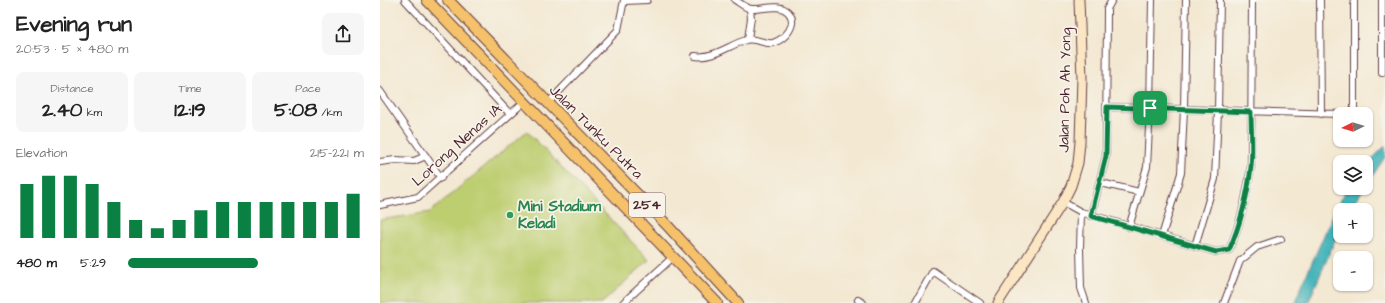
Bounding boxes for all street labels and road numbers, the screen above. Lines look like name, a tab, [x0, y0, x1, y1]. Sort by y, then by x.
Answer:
street label: Jalan Poh Ah Yong	[1053, 27, 1078, 153]
street label: Jalan Tunku Putra	[544, 80, 648, 184]
street label: Lorong Nenas 1A	[407, 99, 508, 192]
road number: 254	[629, 193, 665, 217]

